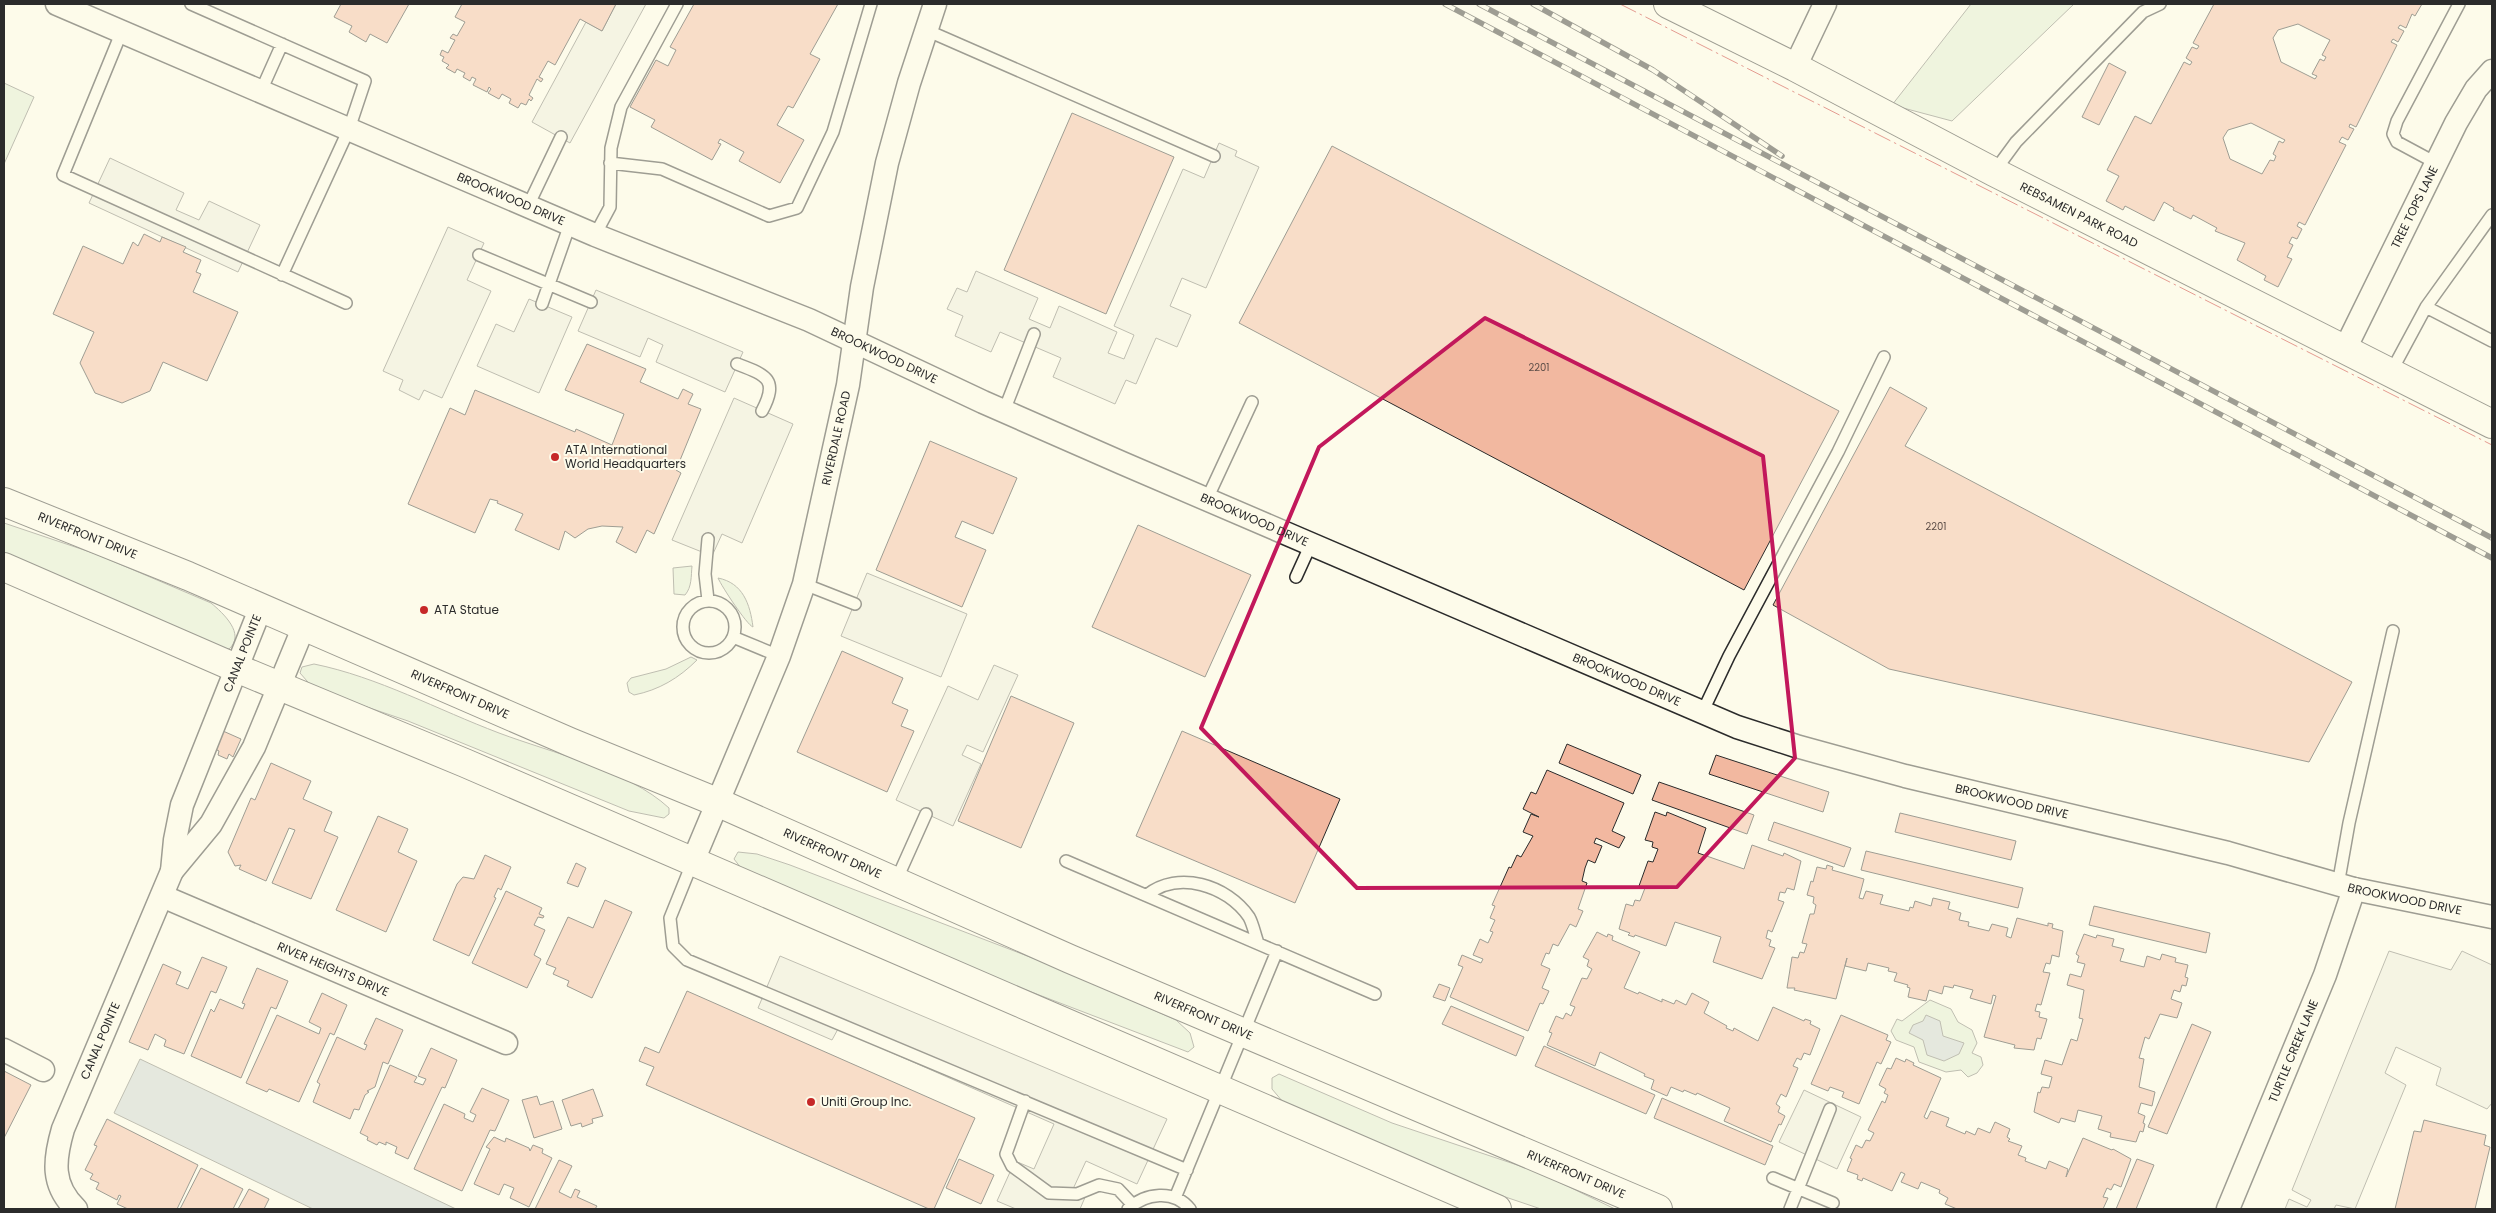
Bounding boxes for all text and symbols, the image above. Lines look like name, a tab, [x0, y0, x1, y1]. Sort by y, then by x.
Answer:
street label: TREE TOPS LANE	[2387, 163, 2442, 251]
street label: BROOKWOOD DRIVE	[454, 168, 568, 229]
street label: REBSAMEN PARK ROAD	[2017, 178, 2141, 252]
street label: BROOKWOOD DRIVE	[828, 323, 941, 387]
house number: 2201	[1529, 360, 1549, 375]
street label: RIVERDALE ROAD	[817, 389, 854, 487]
place label: ATA International World Headquarters	[565, 441, 686, 472]
marker: ATA International World Headquarters	[549, 451, 561, 463]
street label: BROOKWOOD DRIVE	[1198, 489, 1311, 550]
street label: RIVERFRONT DRIVE	[35, 507, 140, 563]
house number: 2201	[1926, 519, 1946, 534]
place label: ATA Statue	[434, 601, 499, 618]
marker: ATA Statue	[418, 604, 430, 616]
street label: CANAL POINTE	[219, 612, 265, 695]
street label: BROOKWOOD DRIVE	[1570, 648, 1683, 710]
street label: RIVERFRONT DRIVE	[408, 665, 512, 723]
street label: BROOKWOOD DRIVE	[1953, 779, 2070, 823]
street label: RIVERFRONT DRIVE	[781, 824, 884, 882]
street label: BROOKWOOD DRIVE	[2346, 879, 2463, 919]
street label: RIVER HEIGHTS DRIVE	[275, 937, 392, 1000]
street label: RIVERFRONT DRIVE	[1152, 987, 1256, 1044]
street label: TURTLE CREEK LANE	[2264, 997, 2322, 1105]
street label: CANAL POINTE	[76, 999, 124, 1082]
place label: Uniti Group Inc.	[821, 1093, 911, 1110]
marker: Uniti Group Inc.	[805, 1096, 817, 1108]
street label: RIVERFRONT DRIVE	[1524, 1145, 1628, 1202]

